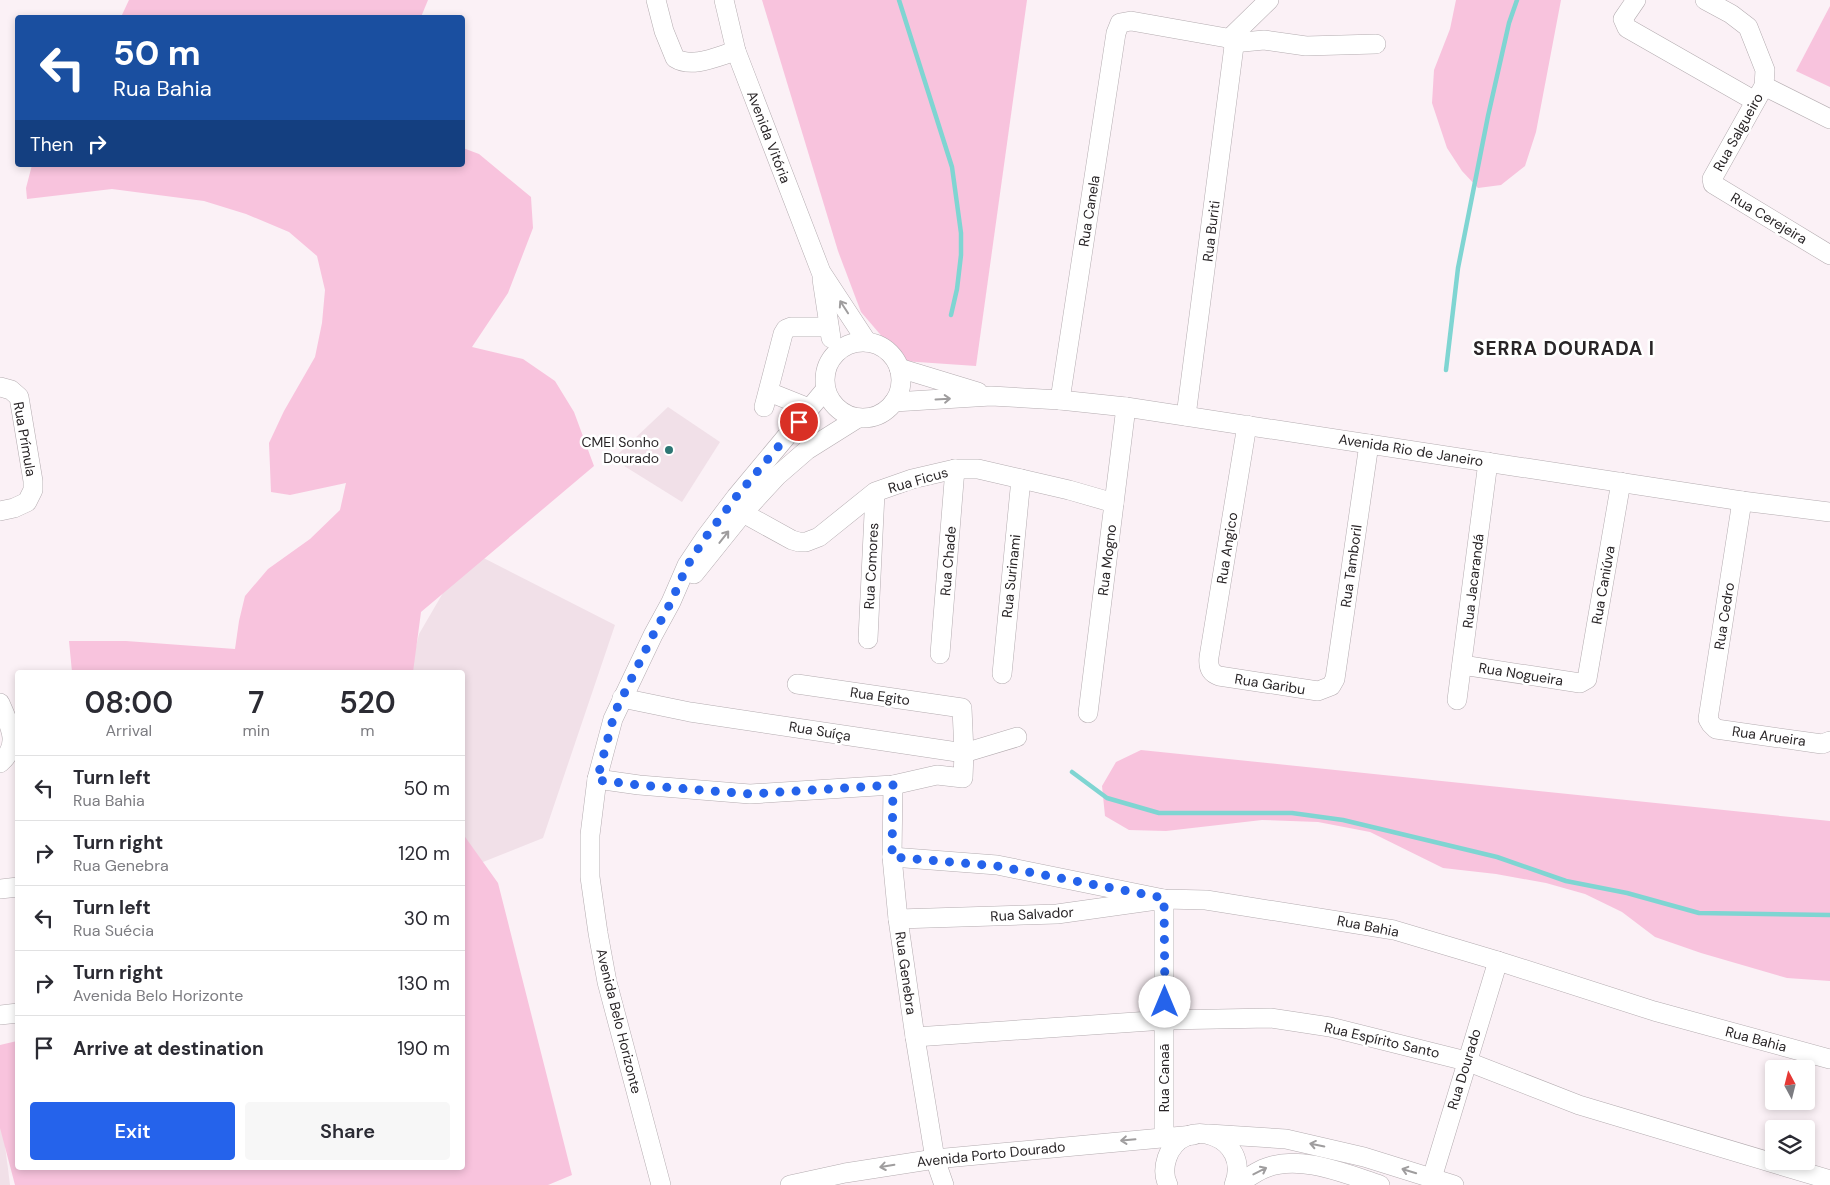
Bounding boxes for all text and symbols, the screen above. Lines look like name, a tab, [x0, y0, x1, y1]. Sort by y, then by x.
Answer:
text: 50 m	[113, 30, 201, 76]
icon: left	[30, 35, 95, 100]
text: Rua Bahia	[113, 74, 212, 103]
street label: Avenida Vitória	[743, 88, 795, 186]
street label: Rua Salgueiro	[1709, 90, 1767, 174]
icon: right	[83, 130, 111, 158]
text: Then	[30, 132, 73, 157]
street label: Rua Canela	[1074, 174, 1104, 248]
street label: Rua Cerejeira	[1727, 188, 1811, 248]
street label: Rua Buriti	[1198, 199, 1224, 263]
one-way arrow	[839, 301, 849, 315]
district label: SERRA DOURADA I	[1473, 336, 1655, 361]
one-way arrow	[934, 394, 950, 403]
street label: Rua Prímula	[10, 400, 40, 478]
pin	[778, 401, 820, 443]
icon: arrive	[785, 408, 813, 436]
street label: Avenida Rio de Janeiro	[1337, 430, 1485, 470]
place label: CMEI Sonho Dourado	[581, 433, 659, 467]
marker: CMEI Sonho Dourado	[663, 444, 675, 456]
street label: Rua Ficus	[886, 463, 950, 497]
street label: Rua Angico	[1212, 511, 1242, 585]
street label: Rua Comores	[860, 522, 882, 610]
street label: Rua Mogno	[1094, 523, 1120, 597]
street label: Rua Tamboril	[1336, 523, 1366, 609]
street label: Rua Chade	[936, 525, 960, 597]
one-way arrow	[718, 531, 729, 544]
street label: Rua Surinami	[998, 533, 1024, 619]
street label: Rua Jacarandá	[1458, 533, 1488, 629]
street label: Rua Caniúva	[1587, 544, 1619, 626]
street label: Rua Cedro	[1710, 581, 1738, 651]
street label: Rua Nogueira	[1477, 658, 1565, 690]
street label: Rua Garibu	[1233, 670, 1307, 698]
text: 08:00	[84, 683, 173, 722]
text: 7	[248, 683, 264, 722]
text: 520	[339, 683, 396, 722]
street label: Rua Egito	[849, 683, 911, 709]
street label: Rua Suíça	[788, 717, 852, 745]
text: Arrival	[105, 720, 152, 741]
text: min	[243, 720, 270, 741]
text: m	[360, 720, 375, 741]
street label: Rua Arueira	[1731, 722, 1807, 750]
text: Turn left	[73, 765, 151, 790]
icon: left	[30, 774, 58, 802]
text: 50 m	[403, 776, 450, 801]
text: Rua Bahia	[73, 790, 145, 811]
text: Turn right	[73, 830, 163, 855]
icon: right	[30, 839, 58, 867]
text: 120 m	[398, 841, 450, 866]
text: Rua Genebra	[73, 855, 169, 876]
text: Turn left	[73, 895, 151, 920]
street label: Rua Salvador	[990, 903, 1074, 925]
icon: left	[30, 904, 58, 932]
text: 30 m	[404, 906, 450, 931]
street label: Rua Bahia	[1335, 911, 1401, 941]
text: Rua Suécia	[73, 920, 154, 941]
street label: Rua Genebra	[891, 930, 921, 1016]
street label: Avenida Belo Horizonte	[592, 947, 646, 1095]
text: Turn right	[73, 960, 163, 985]
icon: right	[30, 969, 58, 997]
text: 130 m	[398, 971, 450, 996]
position arrow	[1138, 975, 1190, 1027]
text: Avenida Belo Horizonte	[73, 985, 243, 1006]
street label: Rua Espírito Santo	[1323, 1018, 1441, 1062]
street label: Rua Bahia	[1723, 1022, 1789, 1056]
street label: Rua Dourado	[1443, 1026, 1485, 1112]
icon: arrive	[30, 1034, 58, 1062]
text: Arrive at destination	[73, 1036, 264, 1061]
text: 190 m	[397, 1036, 450, 1061]
street label: Rua Canaã	[1155, 1044, 1173, 1112]
north arrow	[1765, 1060, 1815, 1110]
map controls	[1765, 1060, 1815, 1170]
button: Exit	[30, 1102, 235, 1160]
button: Share	[245, 1102, 450, 1160]
button: layers	[1765, 1120, 1815, 1170]
one-way arrow	[1120, 1136, 1136, 1145]
street label: Avenida Porto Dourado	[916, 1137, 1066, 1171]
one-way arrow	[1309, 1140, 1325, 1149]
one-way arrow	[879, 1162, 895, 1172]
one-way arrow	[1252, 1166, 1267, 1175]
one-way arrow	[1402, 1166, 1418, 1176]

